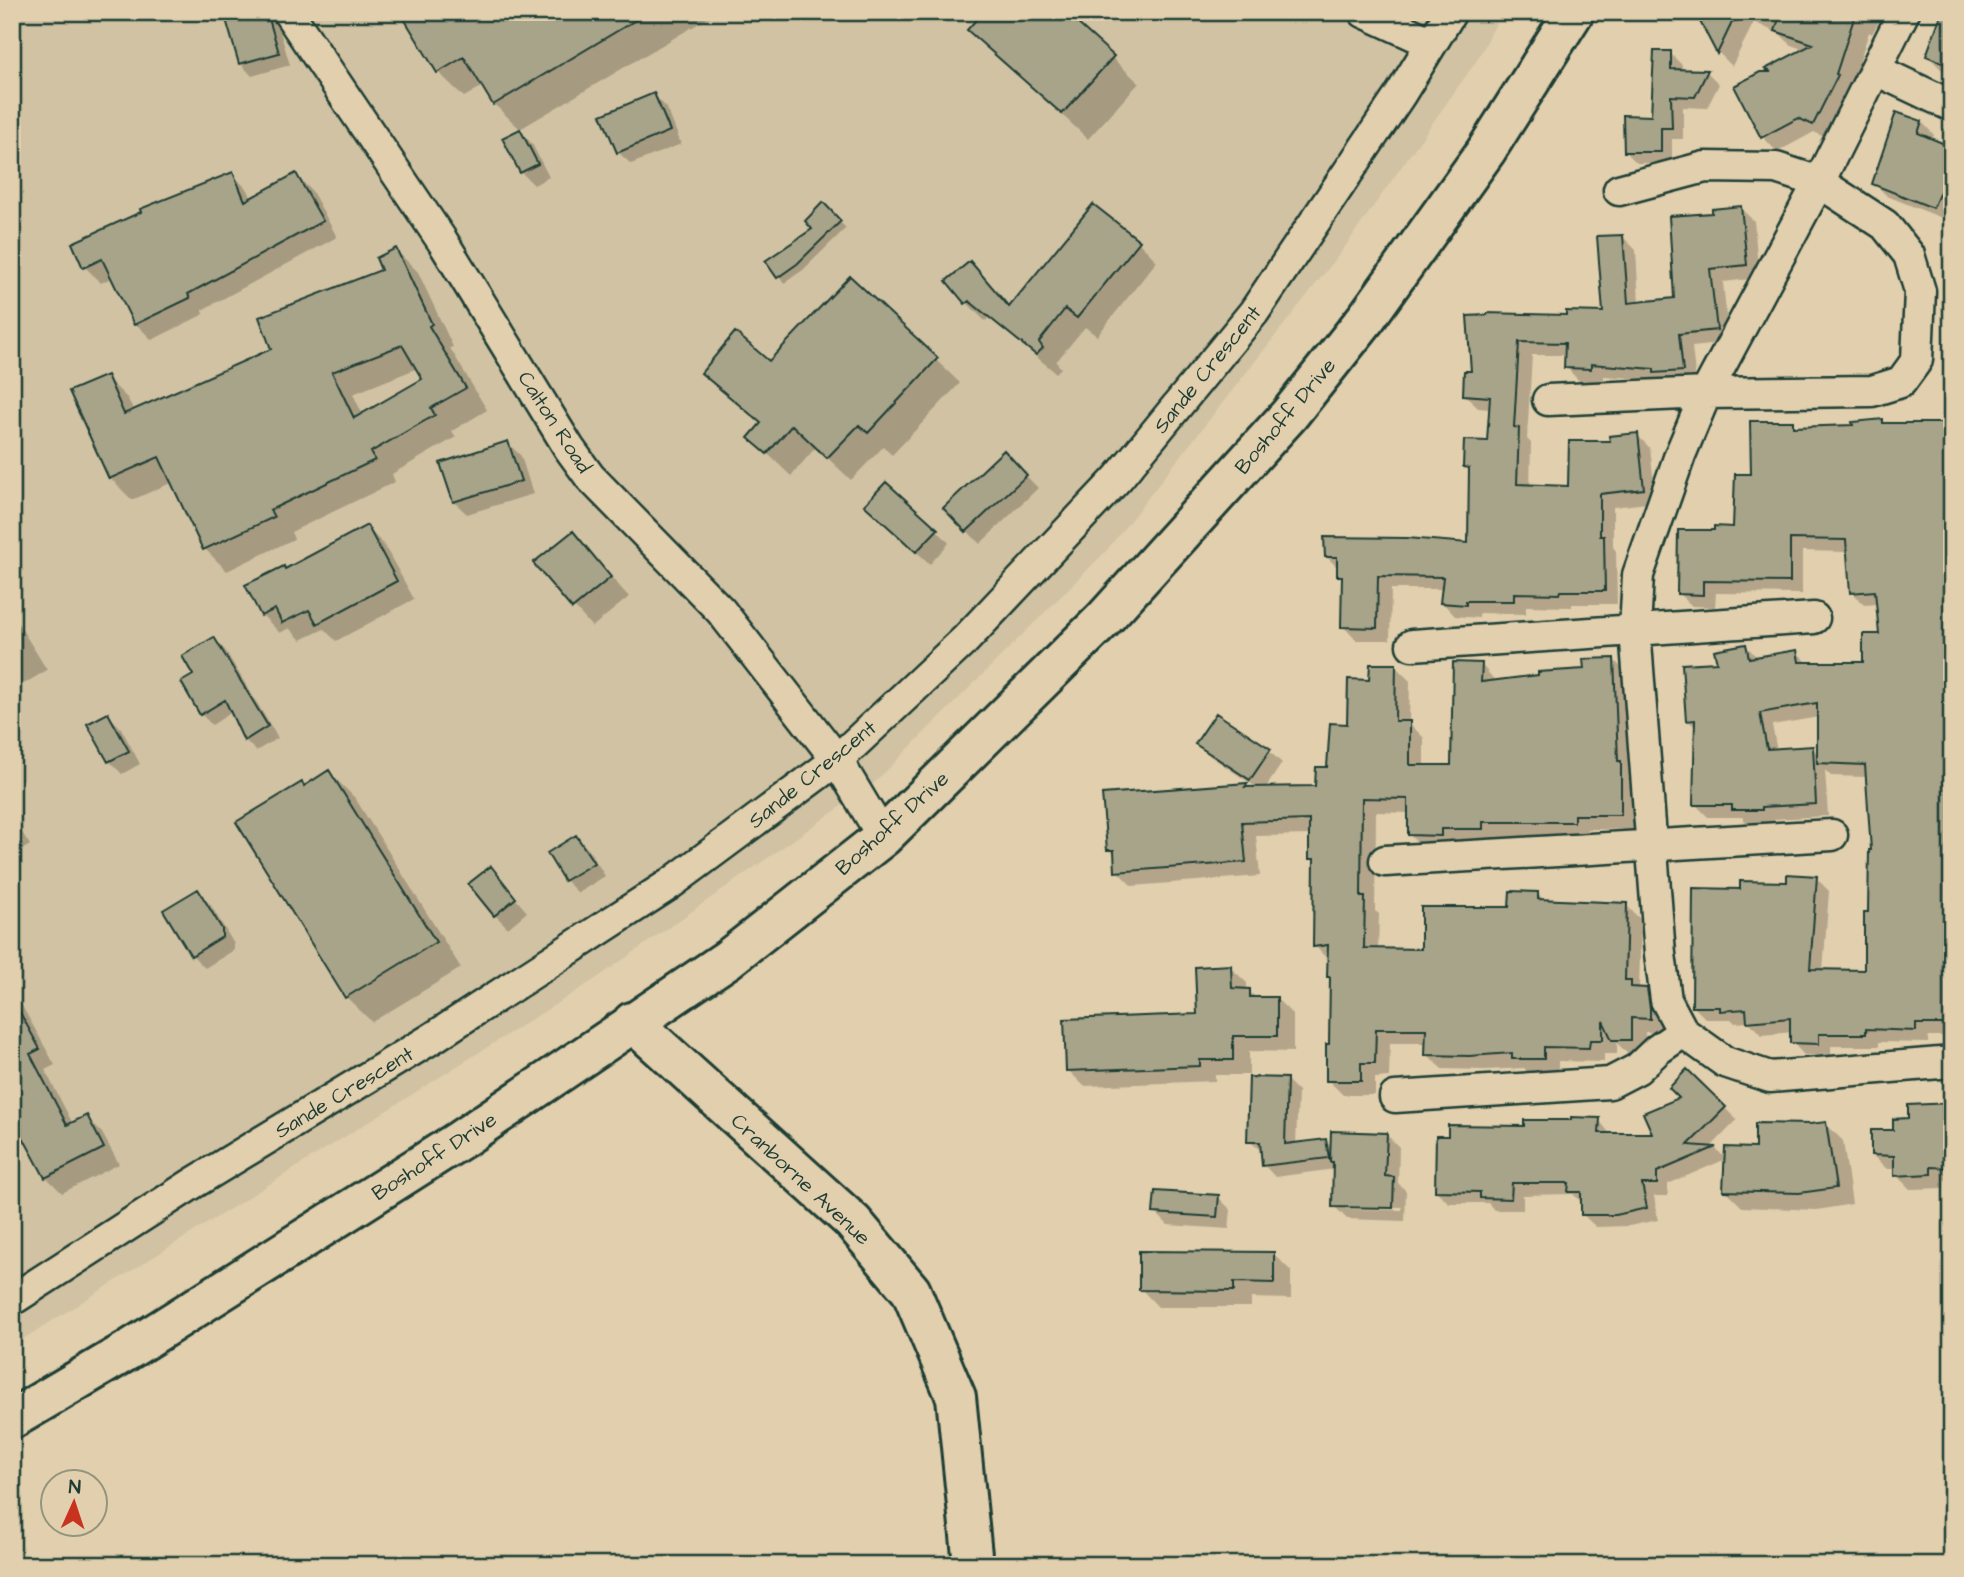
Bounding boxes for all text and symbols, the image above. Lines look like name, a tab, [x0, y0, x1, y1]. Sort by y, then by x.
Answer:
street label: Sande Crescent	[1147, 299, 1268, 440]
street label: Boshoff Drive	[1228, 352, 1343, 481]
street label: Calton Road	[511, 366, 599, 479]
street label: Sande Crescent	[742, 713, 883, 835]
street label: Boshoff Drive	[829, 765, 955, 882]
street label: Sande Crescent	[269, 1039, 420, 1145]
street label: Boshoff Drive	[366, 1105, 502, 1208]
street label: Cranborne Avenue	[724, 1107, 877, 1252]
north arrow	[38, 1468, 108, 1538]
text: N	[68, 1474, 82, 1501]

